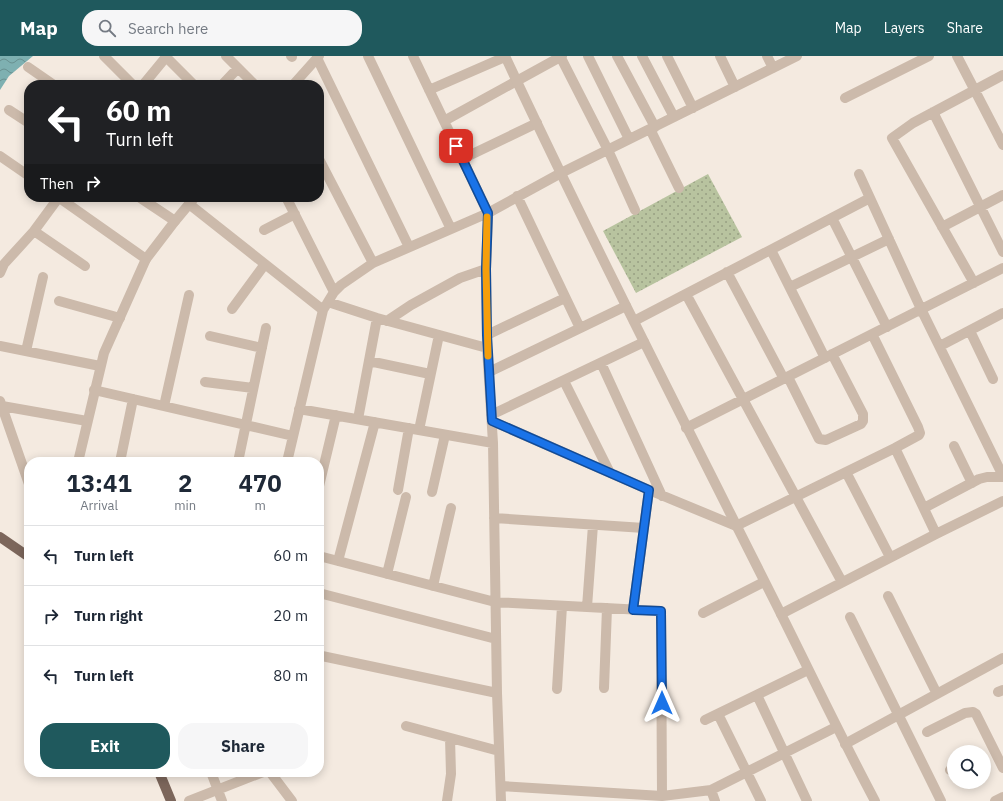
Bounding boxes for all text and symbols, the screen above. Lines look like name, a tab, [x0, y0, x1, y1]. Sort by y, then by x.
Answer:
search box	[82, 10, 362, 46]
text: Map	[20, 16, 58, 40]
icon: search	[96, 17, 118, 39]
text: Search here	[128, 19, 208, 38]
text: Map	[835, 19, 862, 37]
text: Layers	[884, 19, 925, 37]
text: Share	[947, 19, 983, 37]
text: 60 m	[106, 92, 171, 129]
icon: left	[40, 96, 92, 148]
text: Turn left	[106, 128, 174, 151]
pin	[439, 129, 473, 163]
icon: arrive	[445, 135, 467, 157]
icon: right	[82, 172, 104, 194]
text: Then	[40, 174, 74, 193]
text: 13:41	[66, 467, 132, 499]
text: 2	[178, 467, 192, 499]
text: 470	[238, 467, 282, 499]
text: Arrival	[80, 497, 118, 514]
text: min	[174, 497, 196, 514]
text: m	[254, 497, 266, 514]
icon: left	[40, 545, 62, 567]
text: Turn left	[74, 546, 134, 565]
text: 60 m	[273, 546, 308, 565]
icon: right	[40, 605, 62, 627]
text: Turn right	[74, 606, 143, 625]
text: 20 m	[273, 606, 308, 625]
icon: left	[40, 665, 62, 687]
text: Turn left	[74, 666, 134, 685]
text: 80 m	[273, 666, 308, 685]
position arrow	[641, 682, 683, 724]
button: Exit	[40, 723, 170, 769]
button: Share	[178, 723, 308, 769]
map controls	[947, 745, 991, 789]
button: search	[947, 745, 991, 789]

